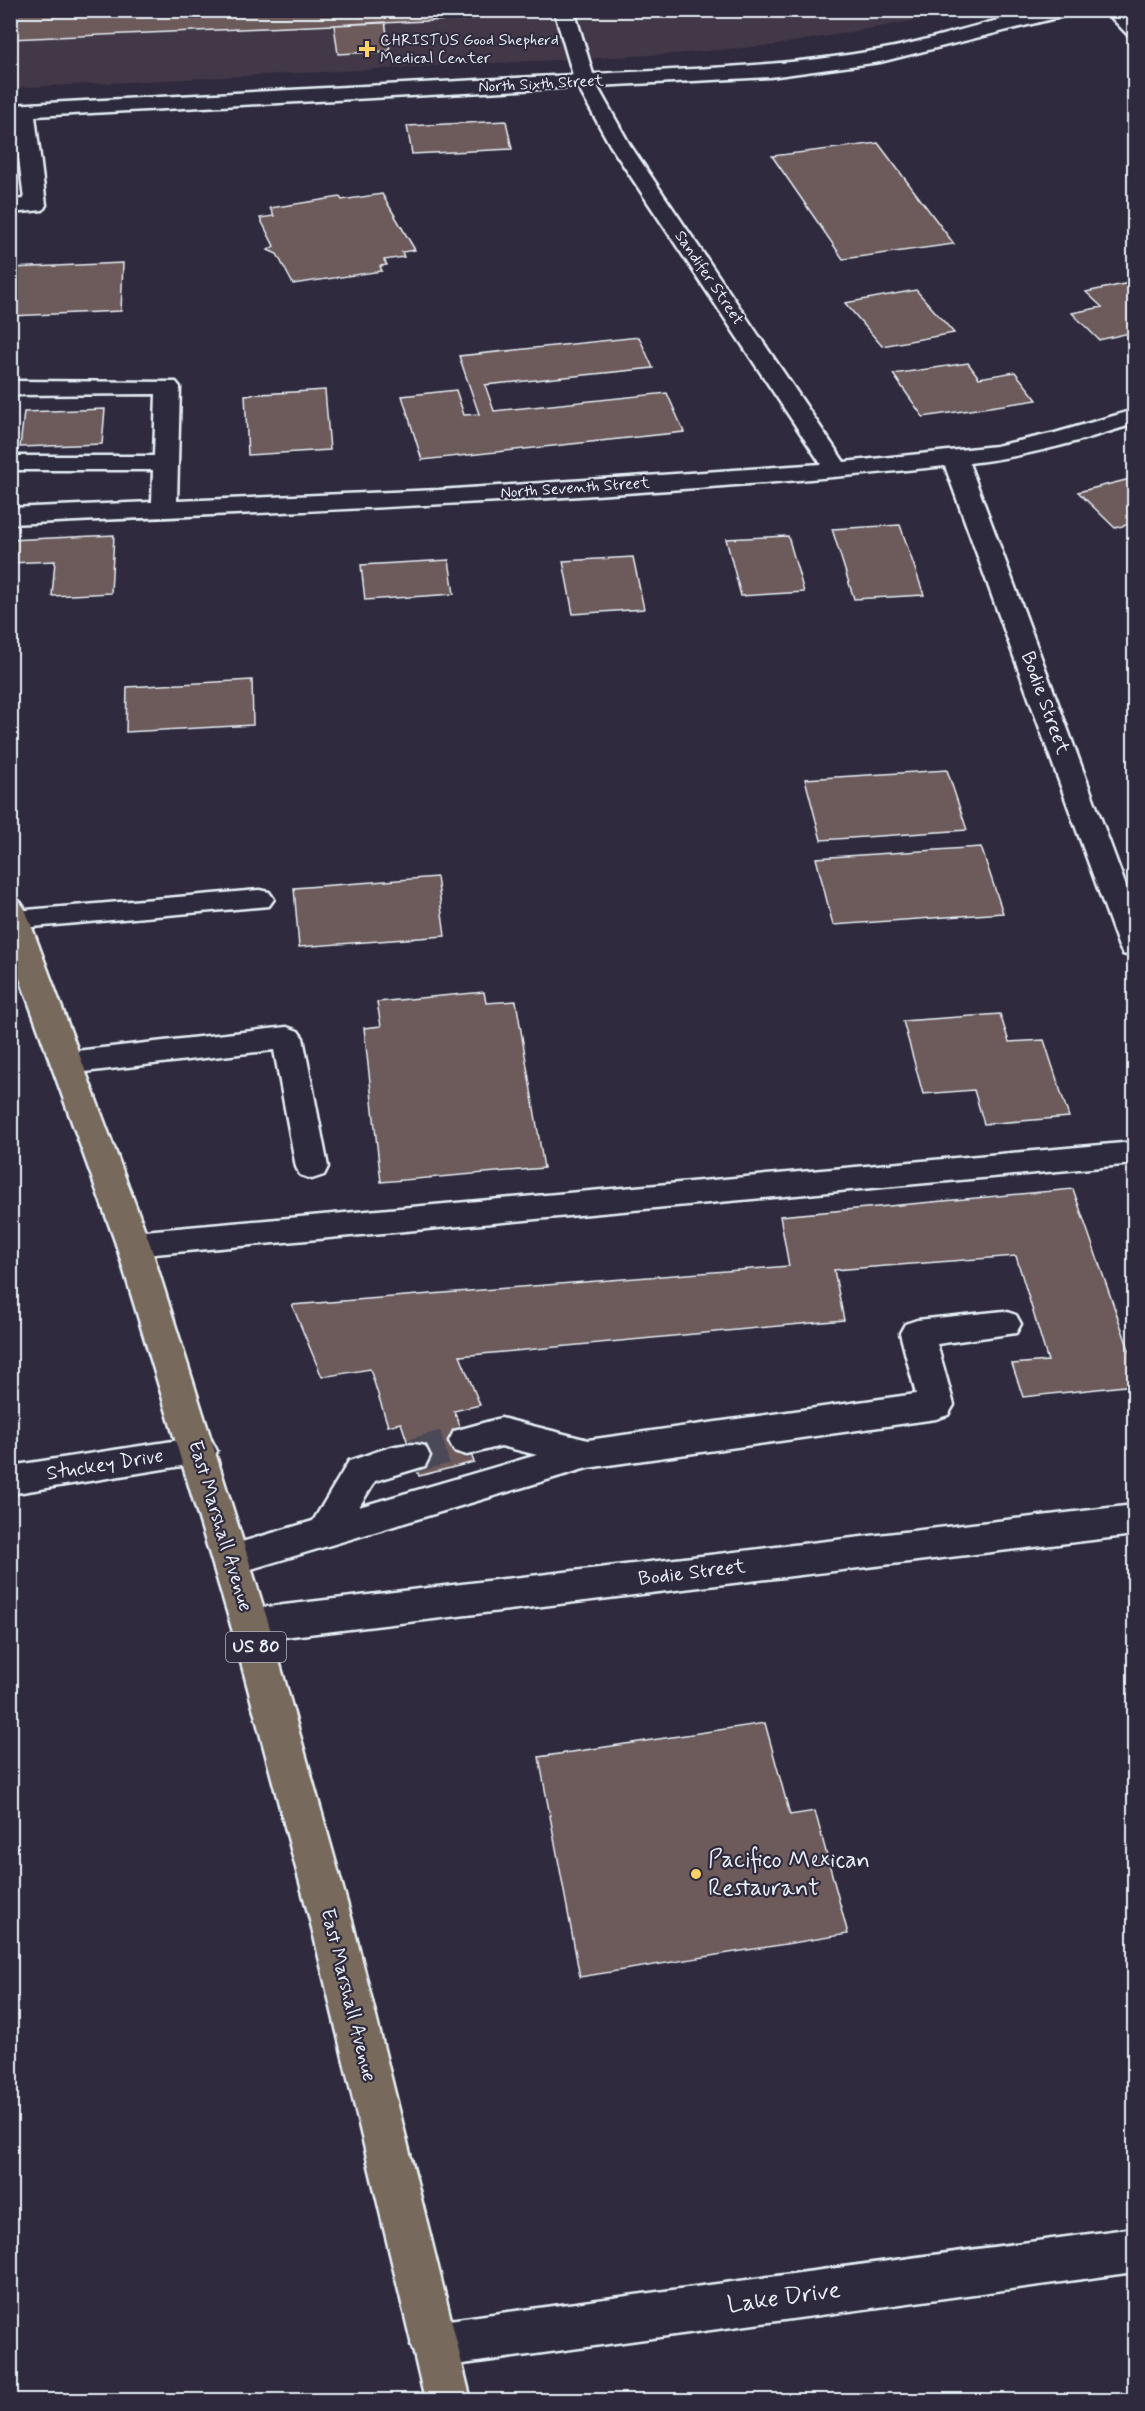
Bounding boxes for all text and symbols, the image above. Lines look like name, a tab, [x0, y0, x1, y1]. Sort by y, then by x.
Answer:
place label: CHRISTUS Good Shepherd Medical Center	[380, 30, 559, 69]
marker: CHRISTUS Good Shepherd Medical Center	[358, 40, 376, 58]
street label: North Sixth Street	[478, 70, 605, 98]
street label: Sandifer Street	[670, 227, 749, 330]
street label: North Seventh Street	[500, 472, 651, 504]
street label: Bodie Street	[1014, 648, 1076, 759]
street label: East Marshall Avenue	[181, 1437, 259, 1615]
street label: Stuckey Drive	[44, 1442, 166, 1488]
street label: Bodie Street	[637, 1553, 747, 1593]
road number: US 80	[226, 1632, 286, 1662]
place label: Pacifico Mexican Restaurant	[708, 1845, 870, 1904]
marker: Pacifico Mexican Restaurant	[689, 1867, 703, 1881]
street label: East Marshall Avenue	[313, 1906, 383, 2084]
street label: Lake Drive	[725, 2275, 843, 2321]

